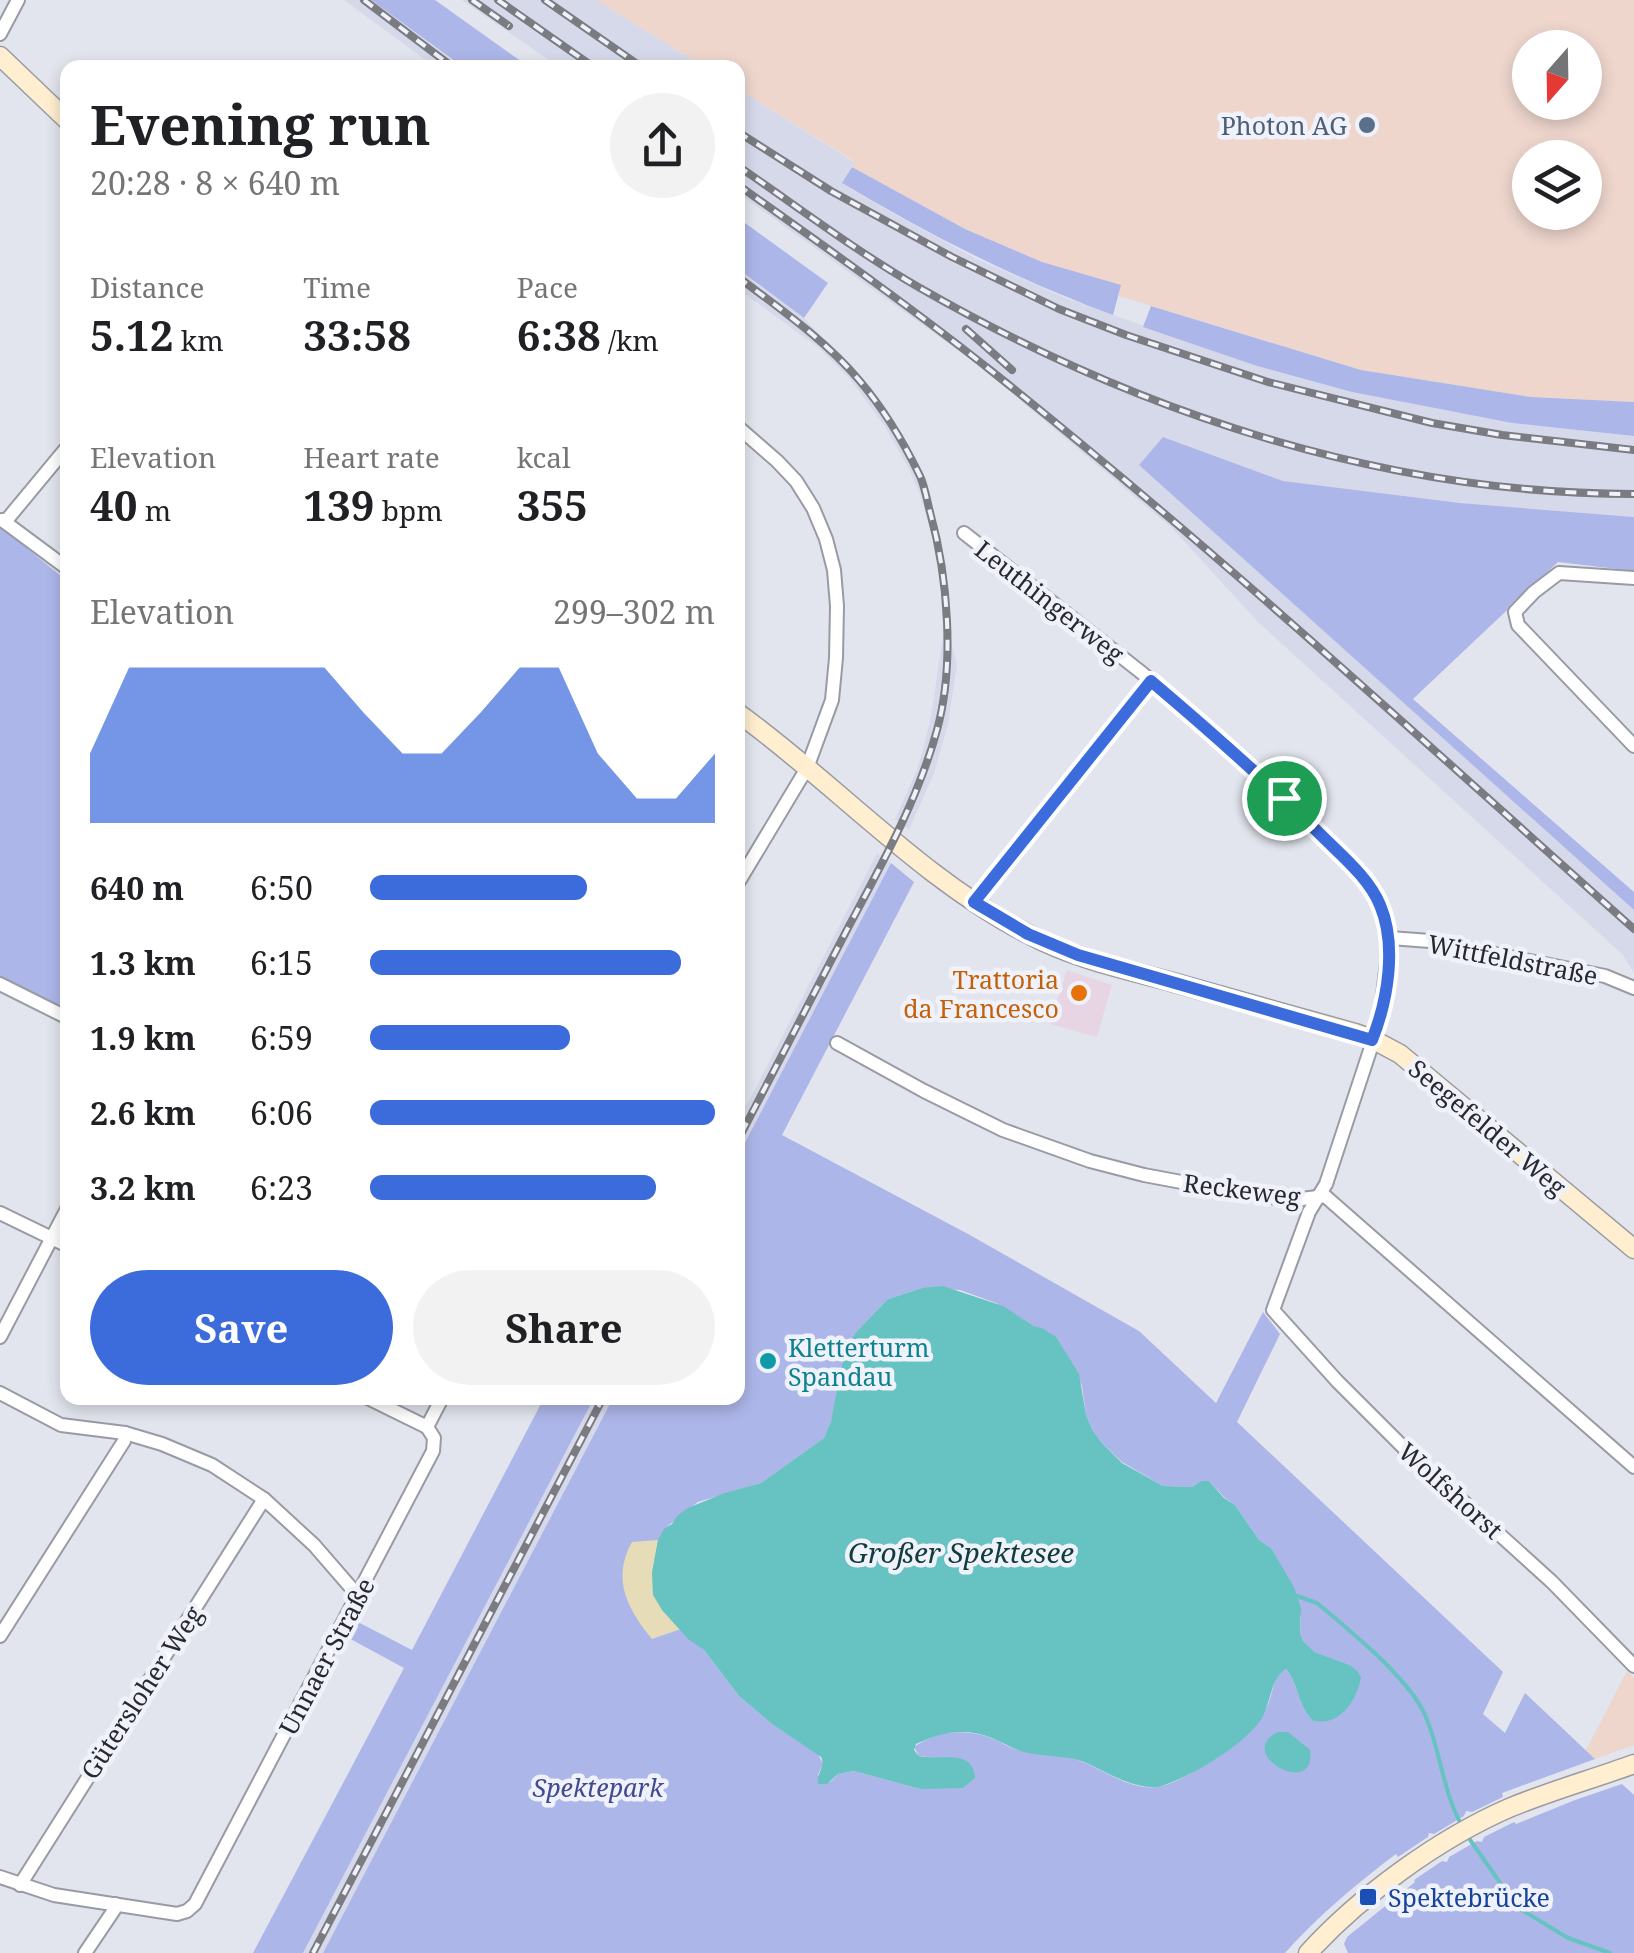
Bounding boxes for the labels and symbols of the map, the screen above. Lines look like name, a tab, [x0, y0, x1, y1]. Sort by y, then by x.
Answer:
north arrow	[1512, 30, 1602, 120]
place label: Photon AG	[1221, 108, 1347, 142]
marker: Photon AG	[1356, 114, 1378, 136]
street label: Leuthingerweg	[968, 532, 1132, 670]
pin	[1242, 756, 1327, 841]
street label: Wittfeldstraße	[1425, 926, 1601, 992]
place label: Trattoria da Francesco	[903, 962, 1059, 1025]
marker: Trattoria da Francesco	[1068, 982, 1090, 1004]
street label: Seegefelder Weg	[1402, 1051, 1574, 1203]
street label: Reckeweg	[1181, 1165, 1303, 1213]
place label: Kletterturm Spandau	[788, 1330, 929, 1393]
marker: Kletterturm Spandau	[757, 1350, 779, 1372]
street label: Wolfshorst	[1392, 1434, 1511, 1546]
water label: Großer Spektesee	[848, 1533, 1074, 1571]
street label: Unnaer Straße	[270, 1572, 382, 1740]
street label: Gütersloher Weg	[72, 1598, 210, 1785]
park label: Spektepark	[533, 1770, 664, 1804]
place label: Spektebrücke	[1388, 1880, 1550, 1914]
marker: Spektebrücke	[1357, 1886, 1379, 1908]

